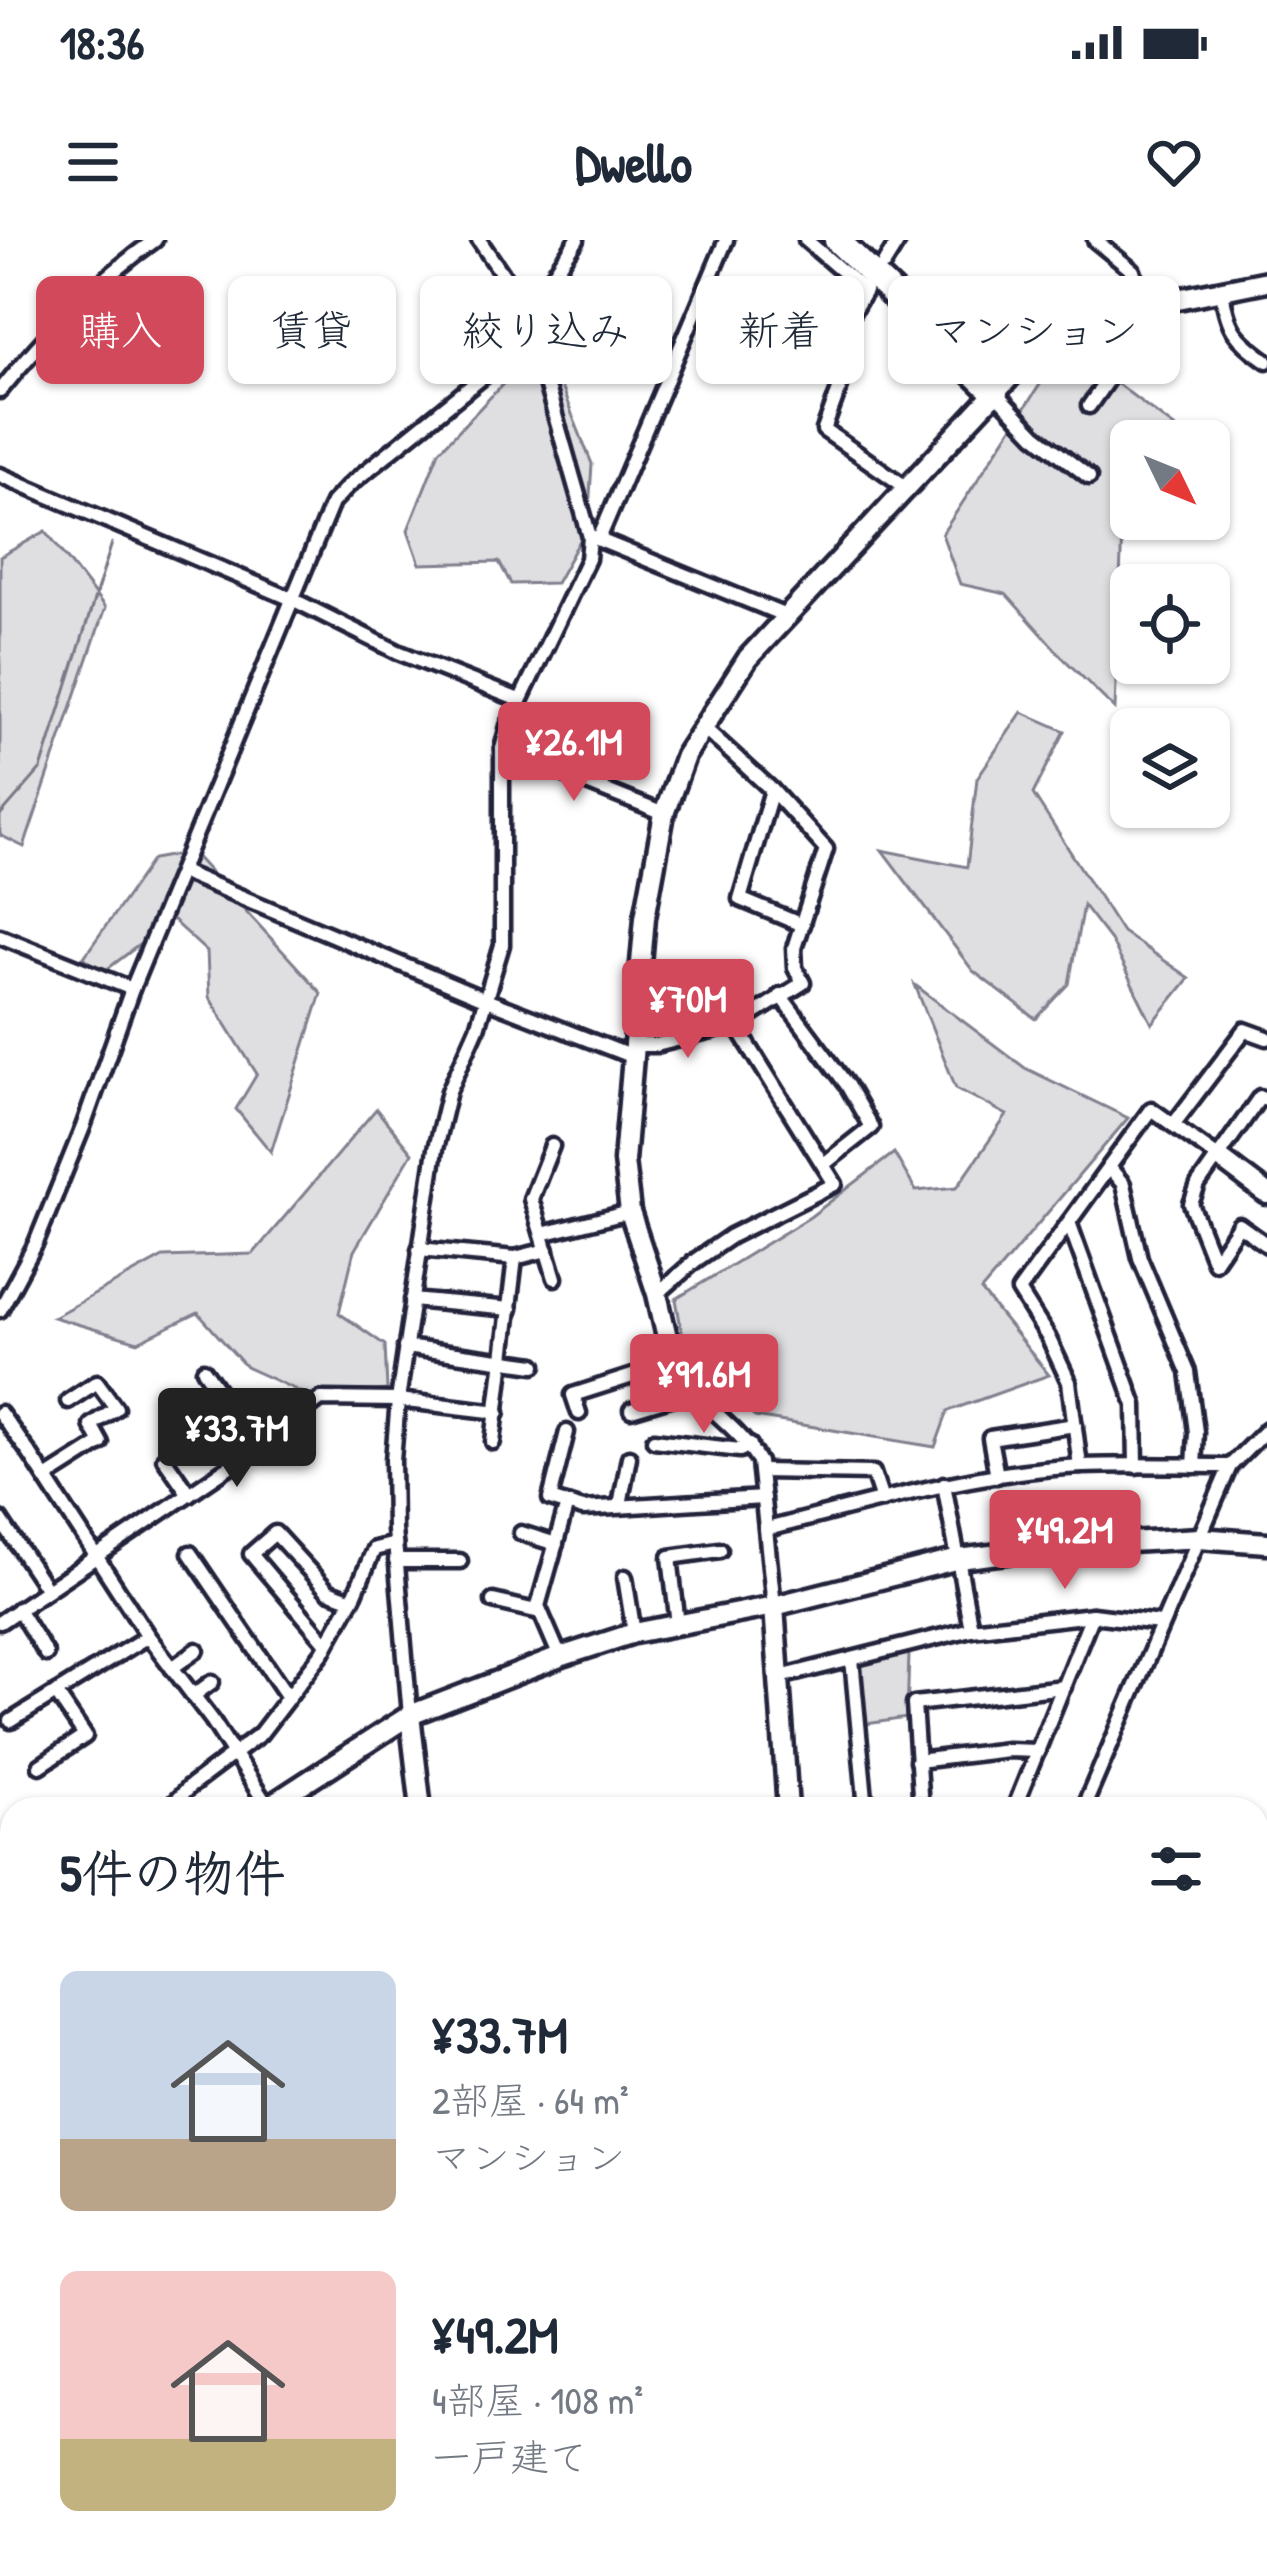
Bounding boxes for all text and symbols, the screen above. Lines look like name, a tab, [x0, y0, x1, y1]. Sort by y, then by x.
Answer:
text: 18:36	[60, 12, 144, 73]
text: Dwello	[575, 126, 692, 199]
icon: menu	[60, 129, 126, 195]
icon: heart	[1141, 129, 1207, 195]
chip: 購入	[36, 276, 204, 384]
chip: 賃貸	[228, 276, 396, 384]
chip: 絞り込み	[420, 276, 672, 384]
chip: 新着	[696, 276, 864, 384]
chip: マンション	[888, 276, 1180, 384]
north arrow	[1110, 420, 1230, 540]
map controls	[1110, 420, 1230, 828]
button: locate	[1110, 564, 1230, 684]
pin: ¥26.1M	[476, 702, 672, 804]
button: layers	[1110, 708, 1230, 828]
text: ¥26.1M	[525, 714, 623, 767]
pin: ¥70M	[617, 959, 759, 1061]
text: ¥70M	[649, 971, 727, 1024]
pin: ¥91.6M	[606, 1334, 802, 1436]
text: ¥91.6M	[657, 1346, 751, 1399]
pin: ¥33.7M	[139, 1388, 335, 1490]
text: ¥33.7M	[185, 1400, 289, 1453]
pin: ¥49.2M	[967, 1490, 1163, 1592]
text: ¥49.2M	[1017, 1502, 1113, 1555]
icon: filters	[1143, 1836, 1209, 1902]
text: 5件の物件	[60, 1838, 286, 1907]
text: ¥33.7M	[432, 2000, 568, 2069]
icon: home	[156, 2019, 300, 2163]
text: 2部屋 · 64 m²	[432, 2073, 629, 2126]
text: マンション	[432, 2130, 625, 2183]
text: ¥49.2M	[432, 2300, 559, 2369]
icon: home	[156, 2319, 300, 2463]
text: 4部屋 · 108 m²	[432, 2373, 643, 2426]
text: 一戸建て	[432, 2430, 588, 2483]

